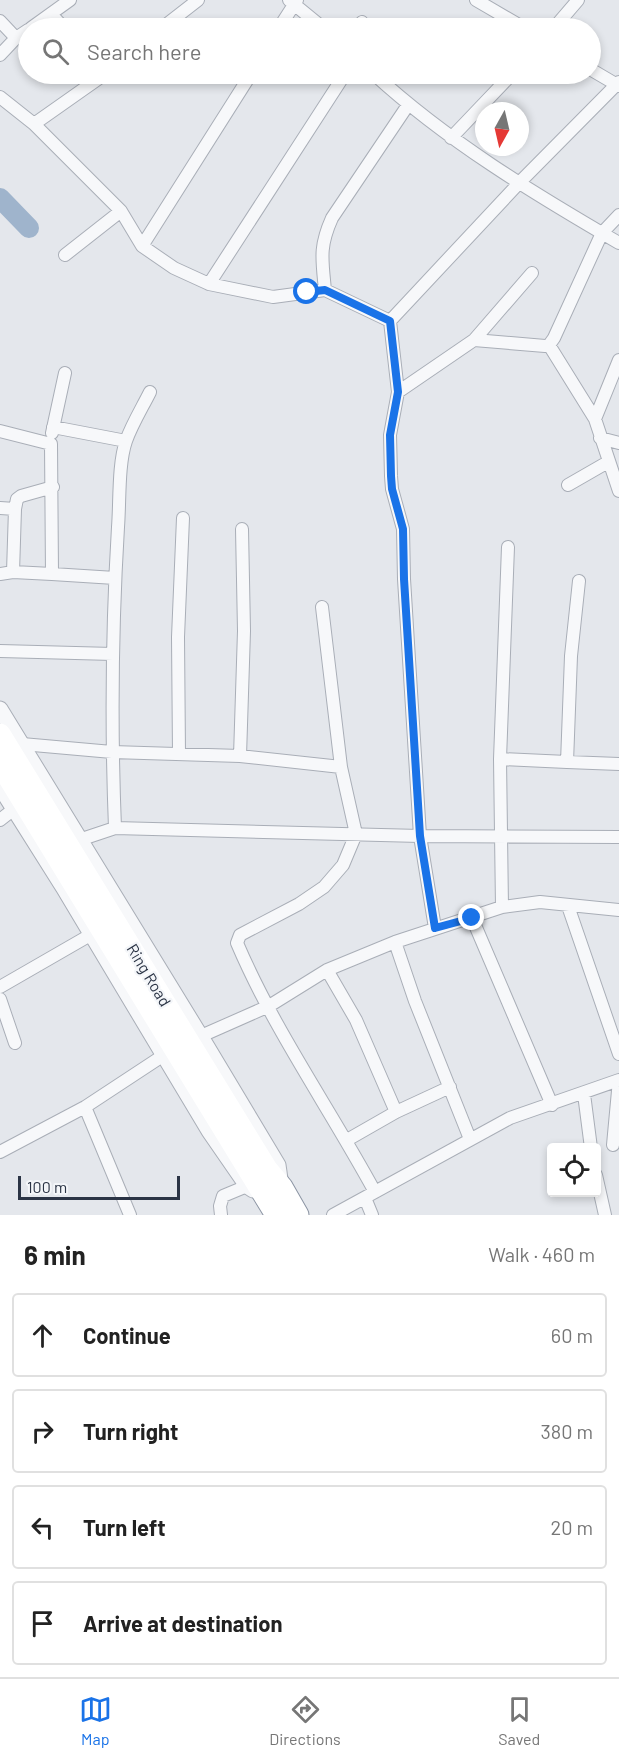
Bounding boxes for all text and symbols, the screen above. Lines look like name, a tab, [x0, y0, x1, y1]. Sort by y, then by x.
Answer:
search box	[18, 18, 601, 84]
icon: search	[39, 35, 72, 68]
text: Search here	[87, 38, 201, 64]
north arrow	[475, 102, 529, 156]
route start	[293, 278, 319, 304]
route end	[458, 904, 484, 930]
street label: Ring Road	[123, 940, 176, 1009]
map controls	[547, 1143, 601, 1197]
button: locate	[547, 1143, 601, 1197]
scale bar	[18, 1173, 180, 1200]
text: 100 m	[27, 1177, 67, 1196]
text: 6 min	[24, 1239, 86, 1270]
text: Walk · 460 m	[488, 1242, 595, 1266]
icon: ahead	[26, 1319, 59, 1352]
text: Continue	[83, 1322, 171, 1348]
text: 60 m	[551, 1323, 593, 1347]
icon: right	[26, 1415, 59, 1448]
text: Turn right	[83, 1418, 178, 1444]
text: 380 m	[540, 1419, 593, 1443]
icon: left	[26, 1511, 59, 1544]
text: Turn left	[83, 1514, 166, 1540]
text: 20 m	[550, 1515, 593, 1539]
icon: arrive	[26, 1607, 59, 1640]
text: Arrive at destination	[83, 1610, 282, 1636]
tab: Map	[79, 1693, 112, 1748]
tab: Directions	[269, 1693, 341, 1748]
tab: Saved	[498, 1693, 540, 1748]

